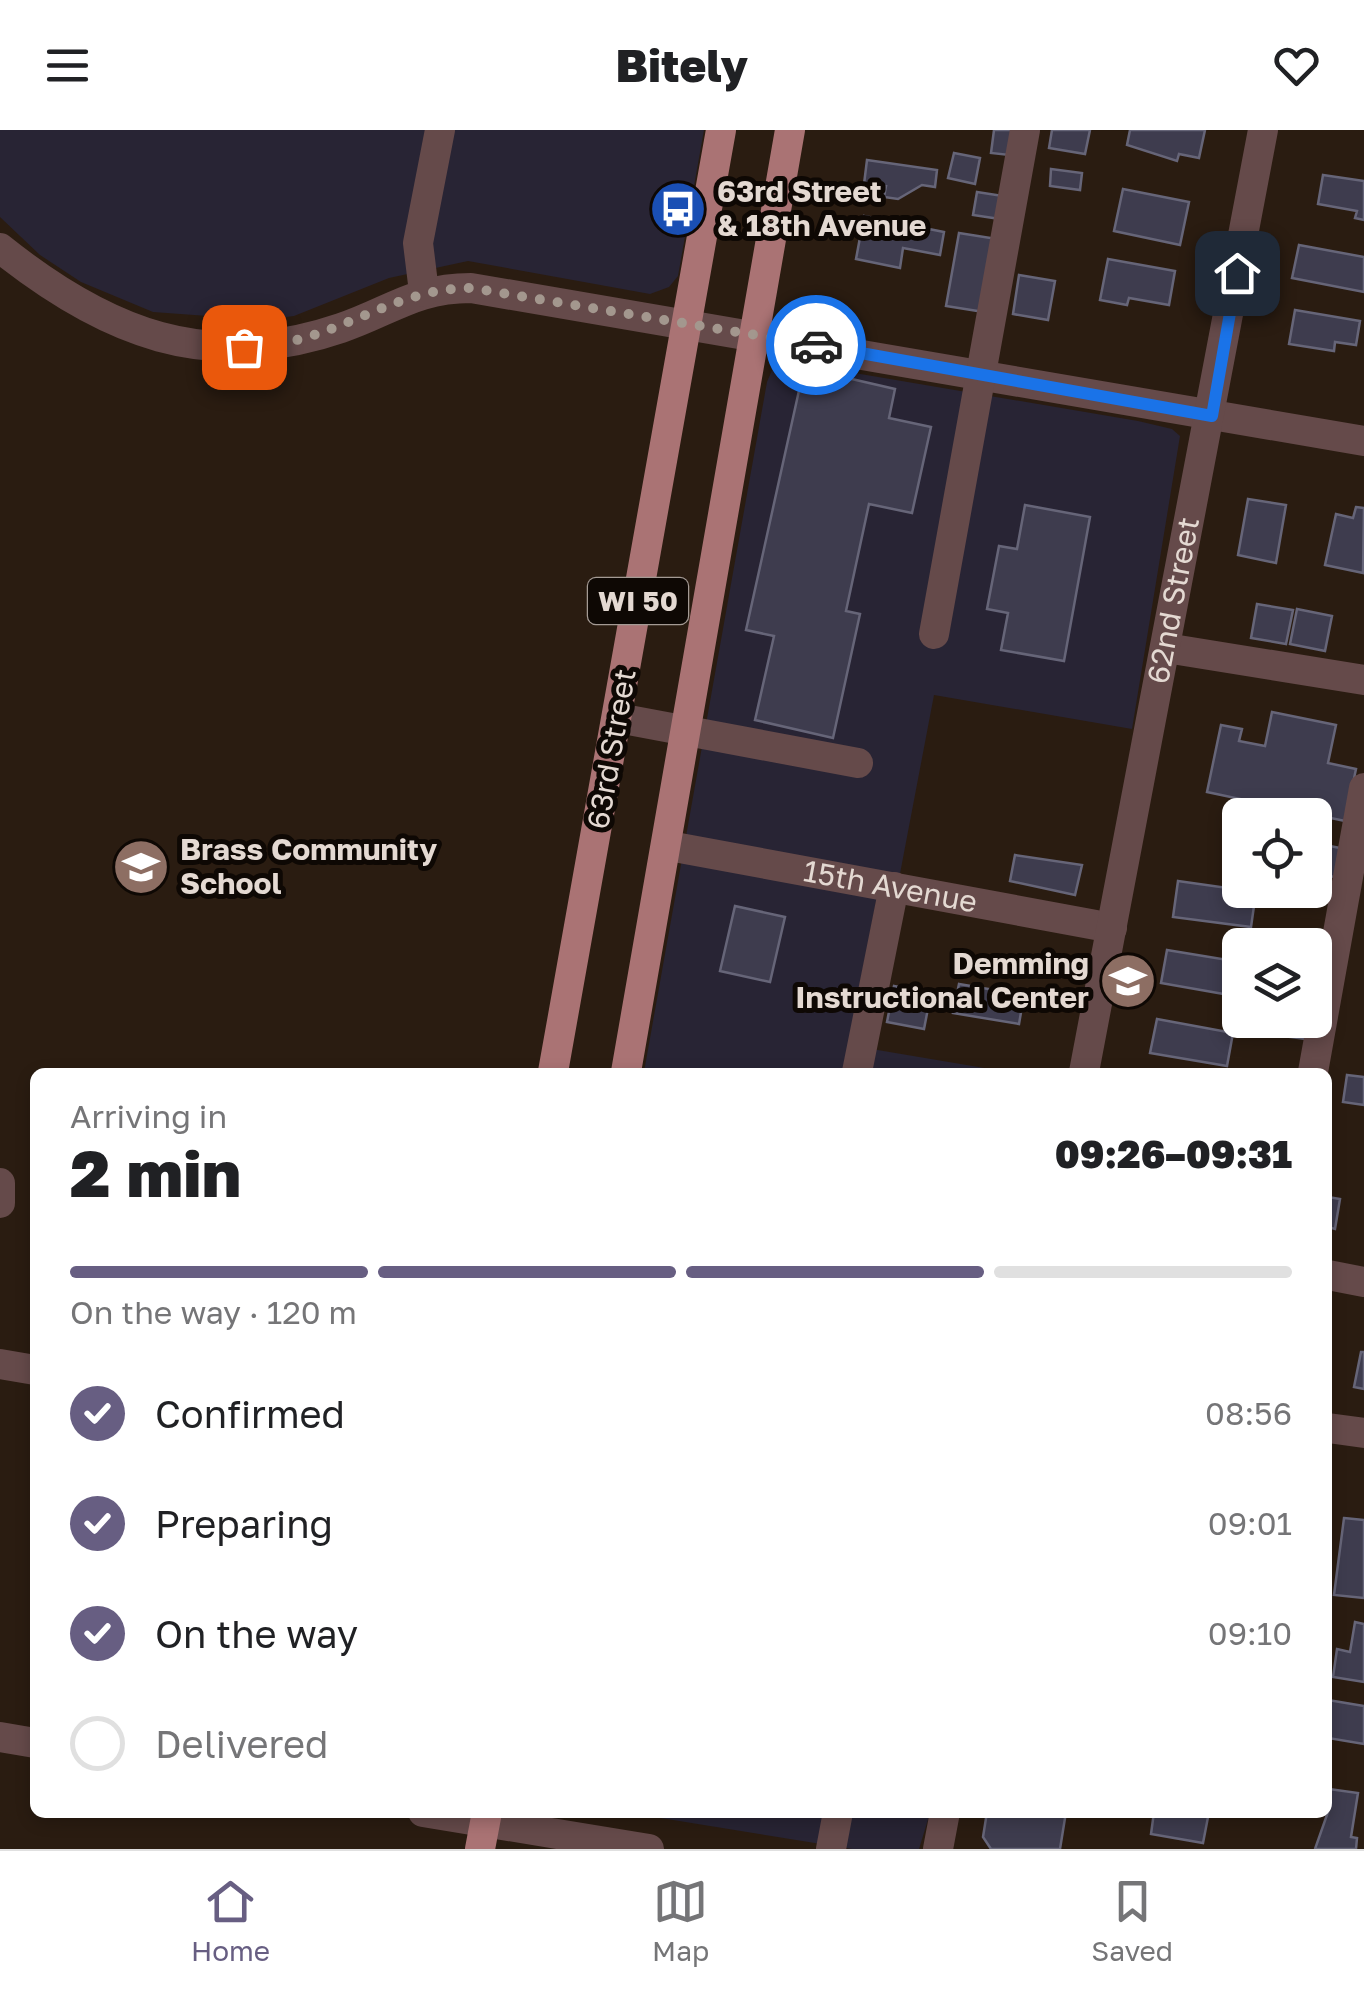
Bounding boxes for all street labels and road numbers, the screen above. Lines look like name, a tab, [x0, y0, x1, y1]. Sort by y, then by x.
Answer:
street label: 62nd Street	[1139, 514, 1206, 687]
road number: WI 50	[588, 578, 688, 624]
street label: 63rd Street	[579, 666, 643, 832]
street label: 15th Avenue	[801, 852, 980, 920]

